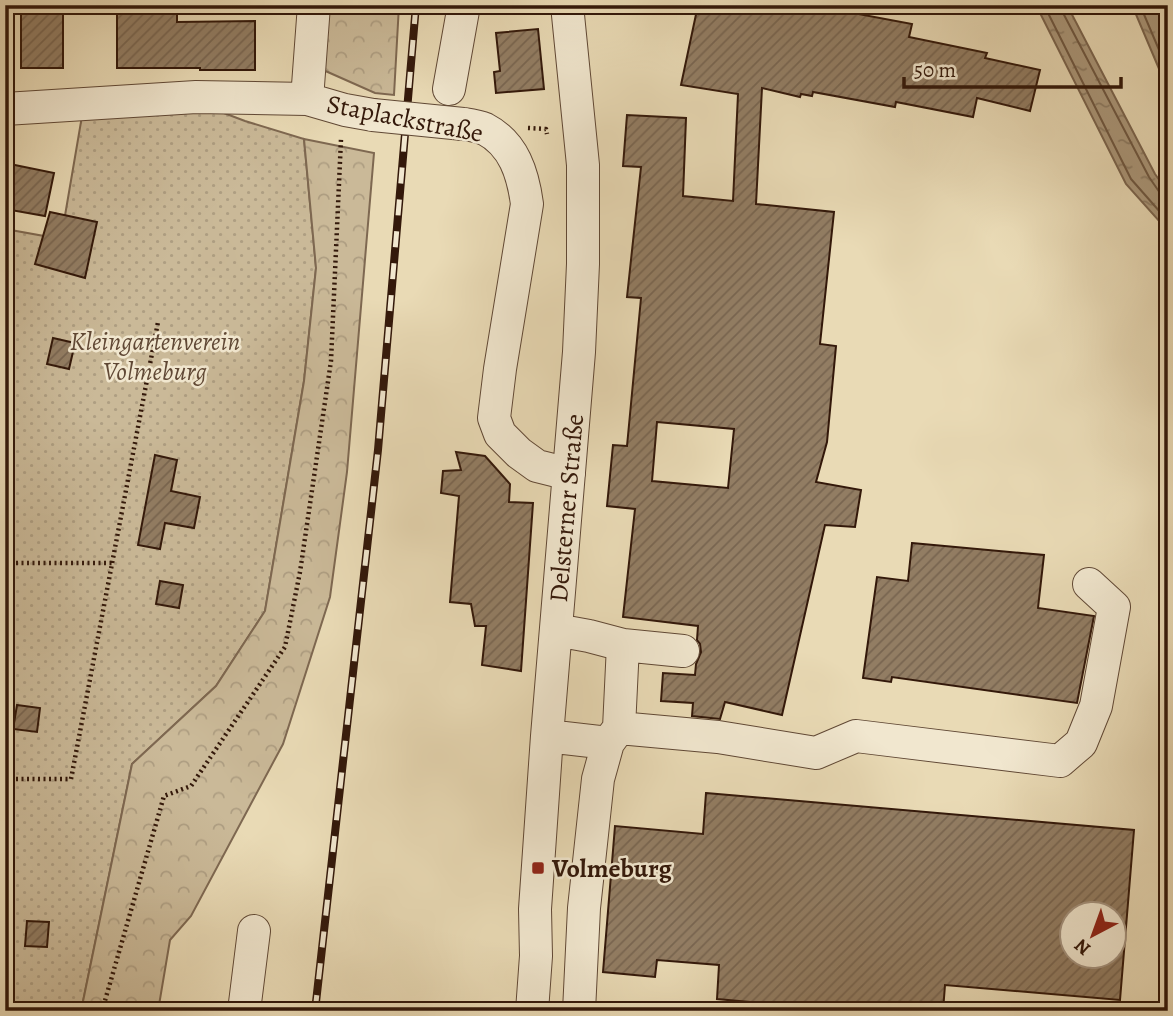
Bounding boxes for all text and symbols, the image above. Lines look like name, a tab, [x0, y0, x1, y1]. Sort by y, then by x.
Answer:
scale bar	[904, 46, 1120, 90]
text: 50 m	[914, 56, 956, 84]
street label: Staplackstraße	[324, 86, 486, 151]
park label: Kleingartenverein Volmeburg	[70, 324, 240, 389]
street label: Delsterner Straße	[541, 412, 592, 604]
place label: Volmeburg	[551, 851, 673, 886]
marker: Volmeburg	[530, 860, 546, 876]
north arrow	[1058, 900, 1128, 970]
text: N	[1069, 933, 1096, 961]

